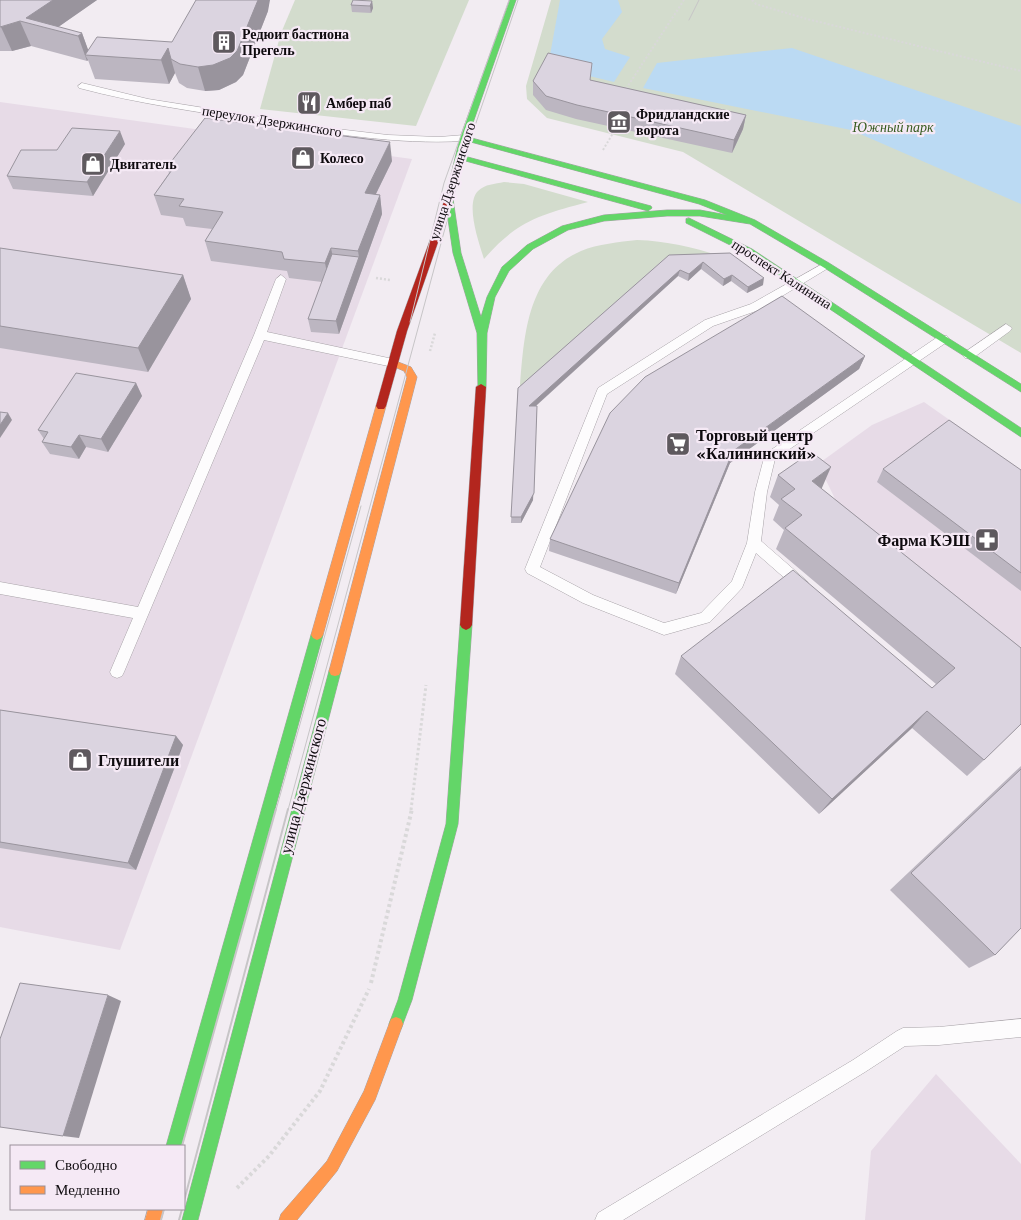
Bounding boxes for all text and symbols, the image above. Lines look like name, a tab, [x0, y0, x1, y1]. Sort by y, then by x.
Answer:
place label: Редюит бастиона Прегель	[242, 26, 349, 58]
building icon: Редюит бастиона Прегель	[211, 29, 237, 55]
restaurant icon: Амбер паб	[296, 90, 322, 116]
place label: Амбер паб	[326, 95, 391, 111]
street label: переулок Дзержинского	[201, 102, 343, 140]
place label: Фридландские ворота	[636, 106, 730, 138]
museum icon: Фридландские ворота	[606, 109, 632, 135]
park label: Южный парк	[851, 119, 934, 135]
street label: улица Дзержинского	[426, 120, 478, 242]
shop icon: Колесо	[290, 145, 316, 171]
place label: Колесо	[320, 150, 364, 166]
shop icon: Двигатель	[80, 151, 106, 177]
place label: Двигатель	[110, 156, 177, 172]
street label: проспект Калинина	[729, 236, 836, 313]
place label: Торговый центр «Калининский»	[696, 427, 816, 462]
supermarket icon: Торговый центр «Калининский»	[665, 431, 691, 457]
pharmacy icon: Фарма КЭШ	[974, 527, 1000, 553]
place label: Фарма КЭШ	[878, 532, 970, 550]
street label: улица Дзержинского	[277, 716, 330, 856]
shop icon: Глушители	[67, 747, 93, 773]
place label: Глушители	[98, 752, 179, 770]
legend	[10, 1145, 185, 1210]
text: Свободно	[55, 1157, 117, 1173]
text: Медленно	[55, 1182, 120, 1198]

